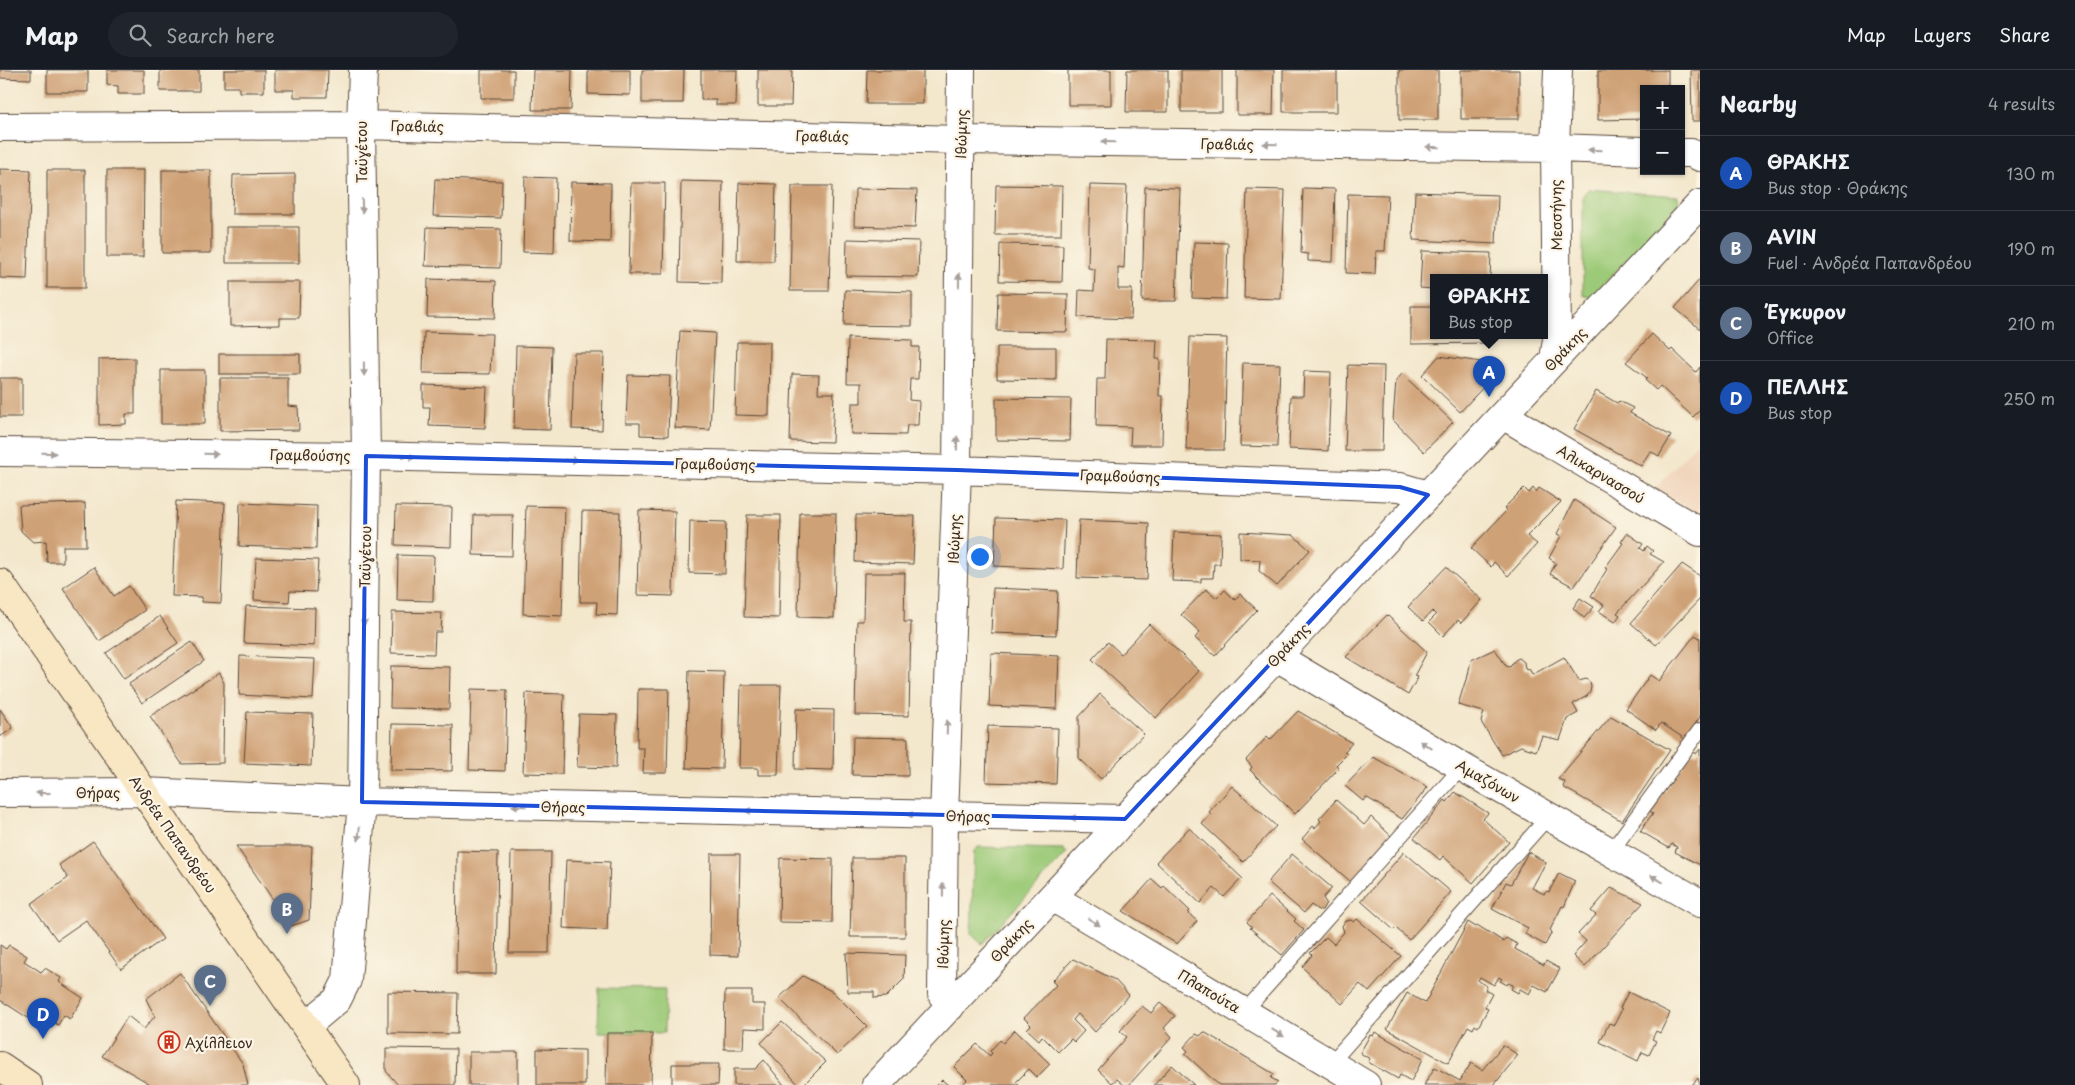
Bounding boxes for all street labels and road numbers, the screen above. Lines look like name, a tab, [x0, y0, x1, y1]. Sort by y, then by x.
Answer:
street label: Ιθώμης	[950, 109, 972, 159]
street label: Γραβιάς	[390, 115, 444, 137]
street label: Ταϋγέτου	[351, 121, 372, 183]
street label: Γραβιάς	[795, 125, 849, 147]
street label: Γραβιάς	[1200, 133, 1254, 155]
street label: Μεσσήνης	[1545, 179, 1567, 251]
street label: Θράκης	[1539, 322, 1591, 376]
street label: Αλικαρνασσού	[1553, 440, 1649, 508]
street label: Γραμβούσης	[269, 444, 351, 466]
street label: Γραμβούσης	[674, 453, 756, 475]
street label: Γραμβούσης	[1079, 464, 1161, 488]
street label: Ιθώμης	[943, 514, 965, 564]
street label: Ταϋγέτου	[354, 526, 376, 588]
street label: Θράκης	[1262, 618, 1314, 672]
street label: Αμαζόνων	[1452, 754, 1524, 808]
street label: Ανδρέα Παπανδρέου	[124, 771, 222, 897]
street label: Θήρας	[76, 782, 120, 803]
street label: Θήρας	[540, 796, 586, 818]
street label: Θήρας	[945, 805, 991, 827]
street label: Θράκης	[985, 913, 1037, 967]
street label: Ιθώμης	[932, 919, 954, 969]
street label: Πλαπούτα	[1174, 964, 1244, 1018]

